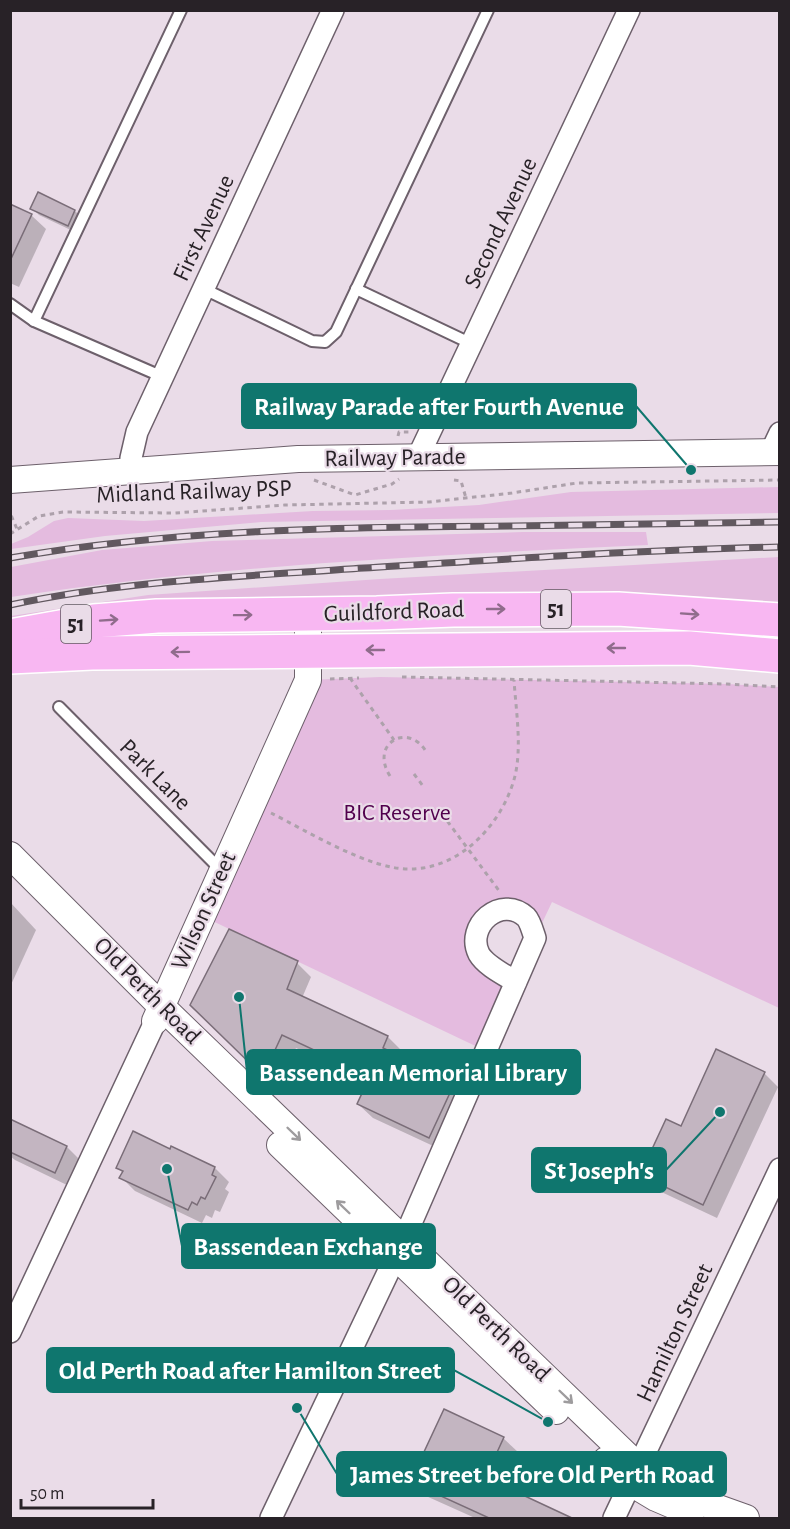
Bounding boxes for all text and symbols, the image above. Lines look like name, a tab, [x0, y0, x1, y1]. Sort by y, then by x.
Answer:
street label: Second Avenue	[460, 154, 542, 292]
street label: First Avenue	[169, 171, 239, 285]
callout: Railway Parade after Fourth Avenue	[242, 384, 636, 428]
text: Railway Parade after Fourth Avenue	[254, 394, 624, 420]
street label: Railway Parade	[324, 445, 466, 471]
street label: Midland Railway PSP	[96, 477, 292, 507]
road number: 51	[541, 590, 571, 628]
street label: Guildford Road	[323, 598, 465, 626]
one-way arrow	[485, 604, 505, 615]
road number: 51	[61, 605, 91, 643]
one-way arrow	[232, 609, 252, 621]
one-way arrow	[680, 609, 700, 620]
one-way arrow	[99, 614, 119, 625]
one-way arrow	[607, 642, 627, 654]
one-way arrow	[366, 644, 386, 656]
one-way arrow	[171, 646, 191, 657]
street label: Park Lane	[115, 735, 195, 815]
park label: BIC Reserve	[343, 801, 451, 825]
street label: Wilson Street	[167, 848, 241, 974]
street label: Old Perth Road	[89, 933, 205, 1049]
callout: Bassendean Memorial Library	[247, 1050, 580, 1094]
text: Bassendean Memorial Library	[259, 1060, 568, 1086]
one-way arrow	[287, 1127, 302, 1141]
callout: St Joseph's	[532, 1148, 666, 1192]
text: St Joseph's	[544, 1158, 654, 1184]
one-way arrow	[336, 1199, 351, 1214]
callout: Bassendean Exchange	[182, 1224, 435, 1268]
text: Bassendean Exchange	[193, 1234, 423, 1260]
street label: Hamilton Street	[633, 1260, 718, 1406]
street label: Old Perth Road	[437, 1272, 555, 1386]
callout: Old Perth Road after Hamilton Street	[47, 1348, 454, 1392]
text: Old Perth Road after Hamilton Street	[59, 1358, 441, 1384]
one-way arrow	[559, 1390, 574, 1404]
callout: James Street before Old Perth Road	[337, 1452, 726, 1496]
text: James Street before Old Perth Road	[350, 1462, 714, 1488]
scale bar	[21, 1472, 153, 1510]
text: 50 m	[30, 1485, 64, 1503]

